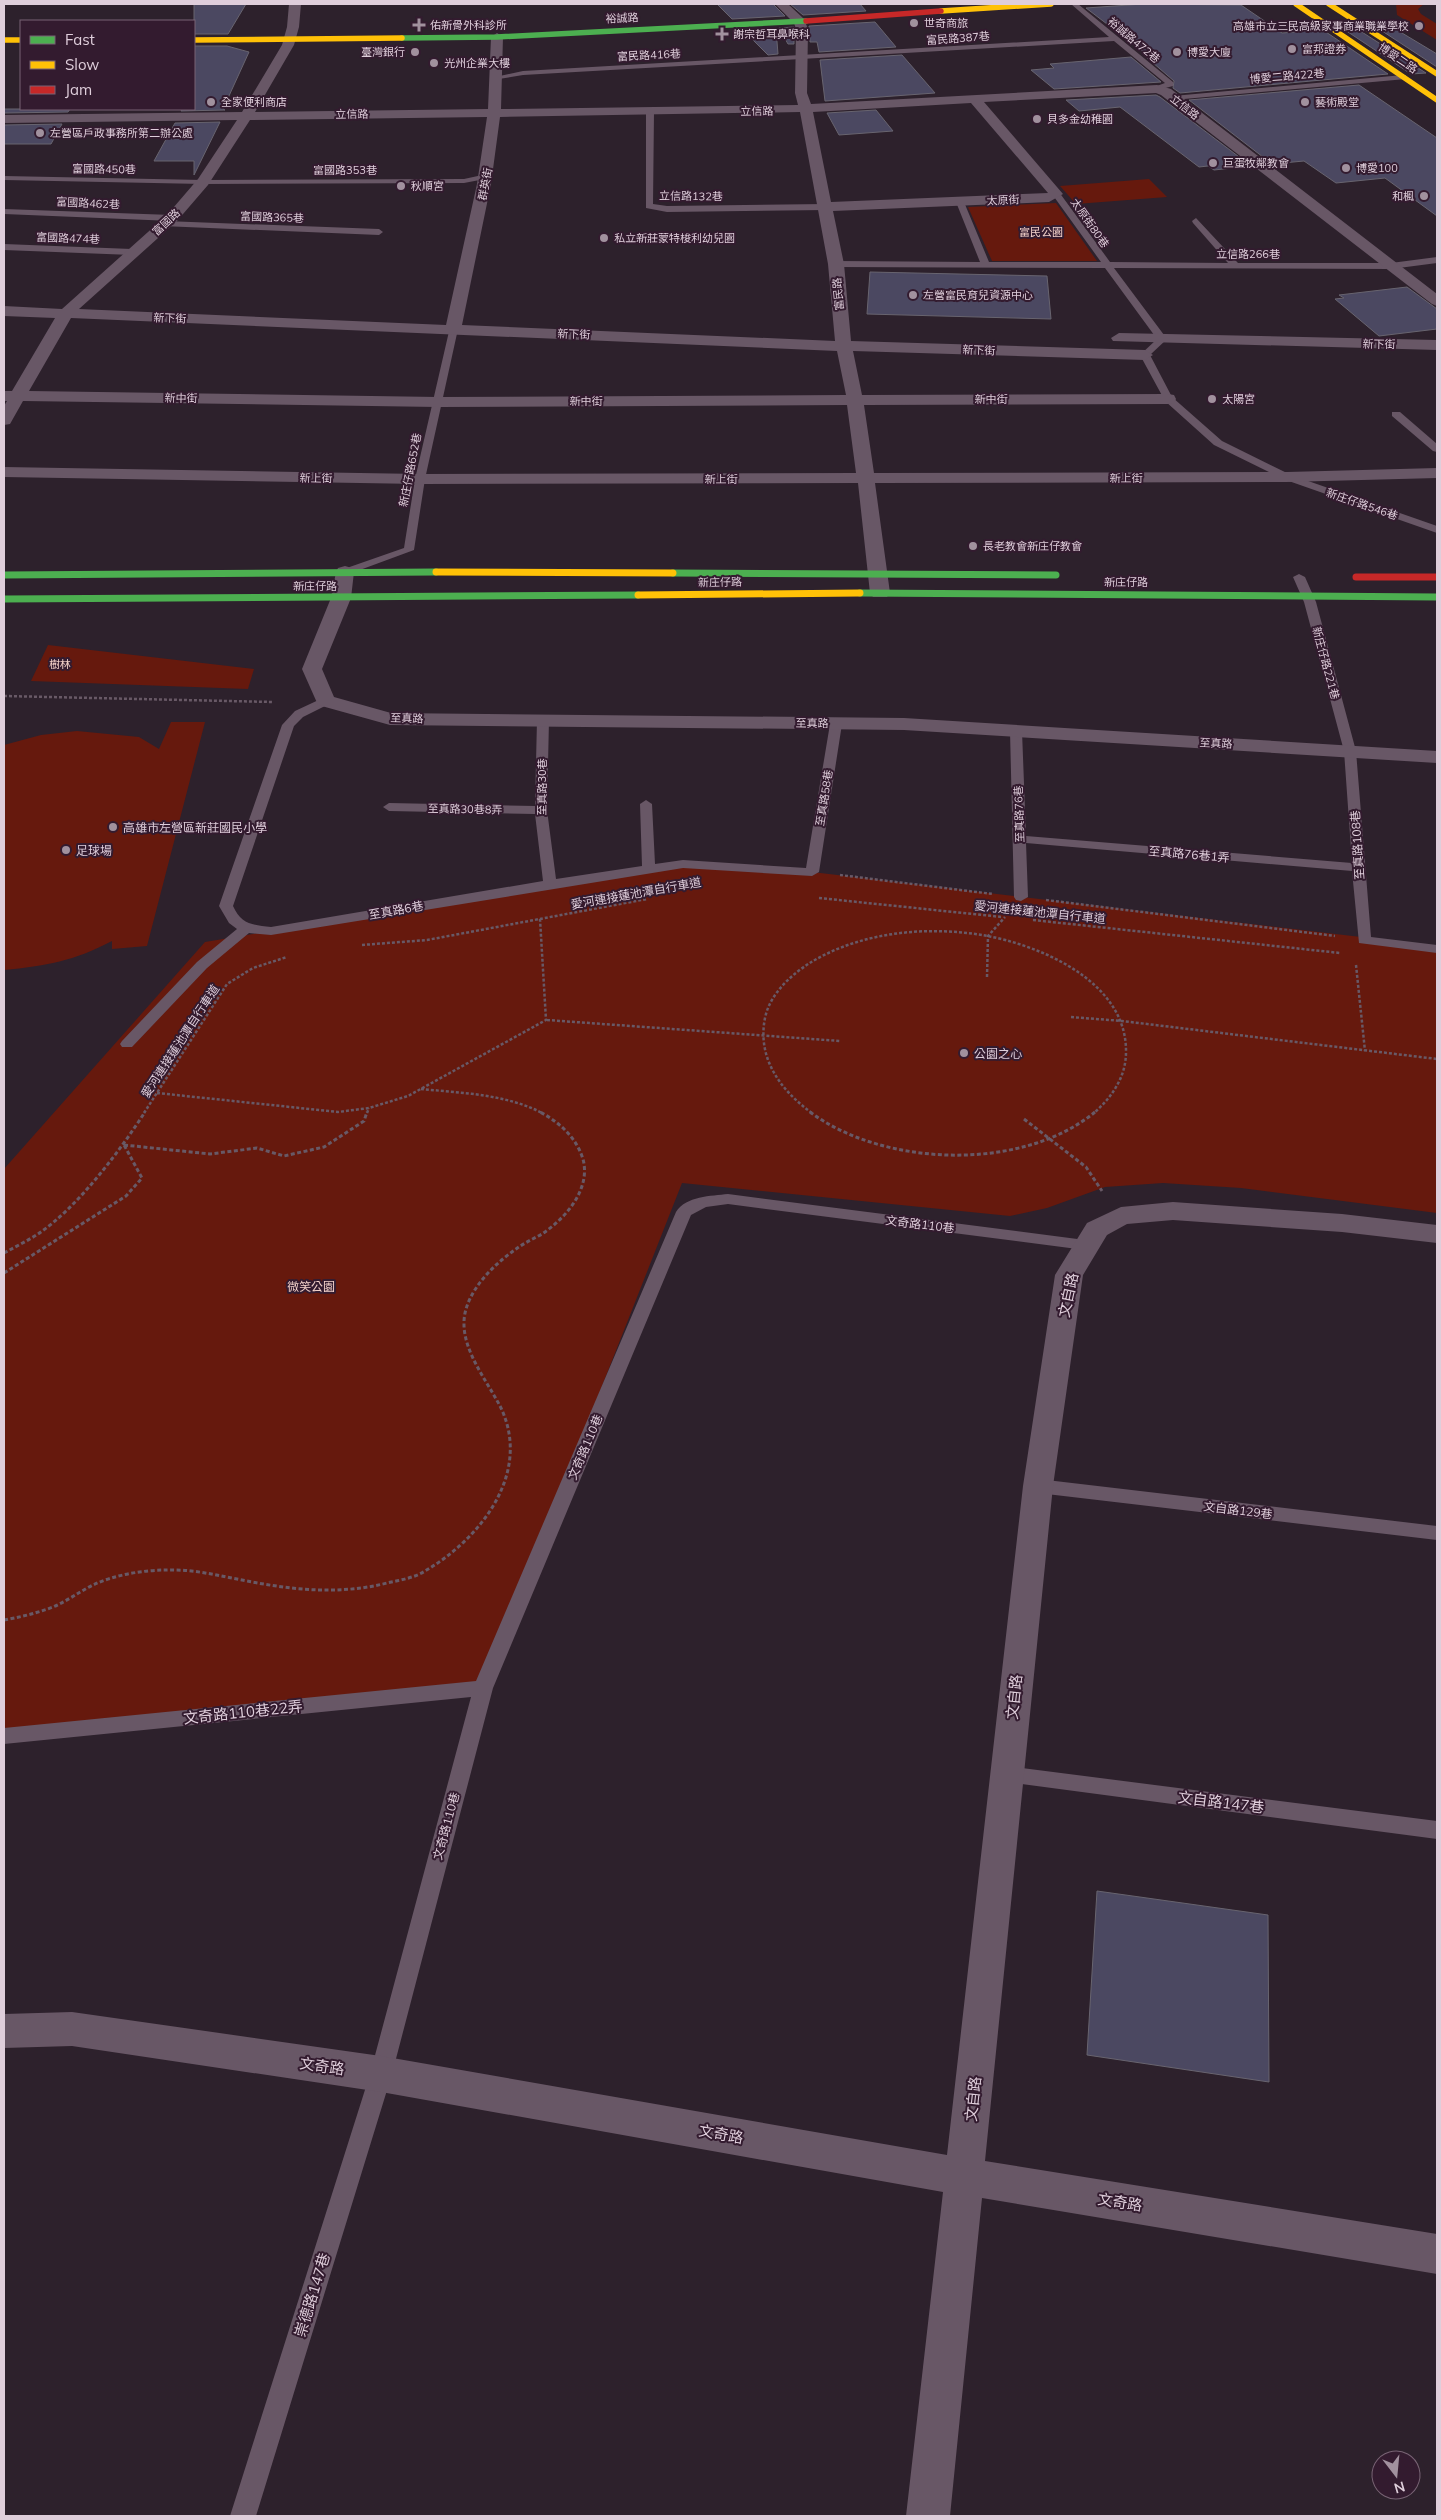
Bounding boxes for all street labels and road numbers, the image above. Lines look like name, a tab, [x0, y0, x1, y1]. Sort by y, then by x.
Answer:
street label: 裕誠路	[605, 10, 639, 26]
street label: 裕誠路472巷	[1105, 14, 1163, 66]
street label: 富民路387巷	[926, 29, 990, 47]
street label: 博愛二路	[1376, 40, 1420, 76]
street label: 富民路416巷	[617, 46, 681, 64]
street label: 博愛二路422巷	[1249, 66, 1325, 86]
street label: 立信路	[1168, 91, 1202, 123]
street label: 立信路	[740, 104, 774, 118]
street label: 立信路	[335, 107, 369, 121]
street label: 富國路450巷	[72, 161, 136, 177]
street label: 富國路353巷	[313, 163, 377, 177]
street label: 群英街	[475, 166, 495, 202]
street label: 立信路132巷	[659, 188, 723, 204]
street label: 太原街	[986, 192, 1020, 208]
street label: 富國路462巷	[56, 194, 120, 212]
street label: 太原街80巷	[1068, 196, 1112, 250]
street label: 富國路	[149, 206, 183, 238]
street label: 富國路365巷	[240, 209, 304, 225]
street label: 富國路474巷	[36, 230, 100, 246]
street label: 立信路266巷	[1216, 247, 1280, 261]
street label: 富民路	[830, 277, 846, 311]
street label: 新下街	[153, 310, 187, 326]
street label: 新下街	[557, 326, 591, 342]
street label: 新下街	[1362, 337, 1396, 351]
street label: 新下街	[962, 342, 996, 358]
street label: 新中街	[164, 391, 198, 405]
street label: 新中街	[975, 392, 1008, 406]
street label: 新中街	[570, 394, 603, 408]
street label: 新庄仔路652巷	[396, 432, 424, 508]
street label: 新上街	[299, 471, 333, 485]
street label: 新上街	[1110, 471, 1143, 485]
street label: 新上街	[705, 472, 738, 486]
street label: 新庄仔路546巷	[1324, 485, 1400, 523]
street label: 新庄仔路	[698, 575, 742, 589]
street label: 新庄仔路	[1104, 575, 1148, 589]
street label: 新庄仔路	[293, 579, 337, 593]
street label: 新庄仔路221巷	[1310, 625, 1342, 701]
street label: 至真路	[390, 710, 424, 726]
street label: 至真路	[795, 716, 829, 730]
street label: 至真路	[1199, 735, 1233, 751]
street label: 至真路30巷	[535, 758, 549, 816]
street label: 至真路58巷	[813, 769, 835, 827]
street label: 至真路76巷	[1011, 785, 1027, 843]
street label: 至真路30巷8弄	[427, 801, 503, 817]
street label: 至真路108巷	[1347, 810, 1367, 880]
street label: 至真路76巷1弄	[1148, 843, 1230, 865]
street label: 愛河連接蓮池潭自行車道	[570, 874, 702, 912]
street label: 至真路6巷	[368, 898, 424, 922]
street label: 愛河連接蓮池潭自行車道	[974, 898, 1106, 926]
street label: 愛河連接蓮池潭自行車道	[138, 982, 222, 1100]
street label: 文奇路110巷	[885, 1212, 955, 1236]
street label: 文自路	[1054, 1271, 1082, 1319]
street label: 文奇路110巷	[564, 1412, 606, 1482]
street label: 文自路129巷	[1203, 1498, 1273, 1522]
street label: 文自路	[1002, 1674, 1026, 1720]
street label: 文奇路110巷22弄	[182, 1696, 304, 1728]
street label: 文自路147巷	[1177, 1787, 1265, 1817]
street label: 文奇路110巷	[430, 1790, 462, 1862]
street label: 文奇路	[298, 2053, 346, 2079]
street label: 文自路	[961, 2076, 985, 2122]
street label: 文奇路	[697, 2121, 745, 2147]
street label: 文奇路	[1096, 2189, 1144, 2215]
street label: 崇德路147巷	[290, 2251, 334, 2339]

